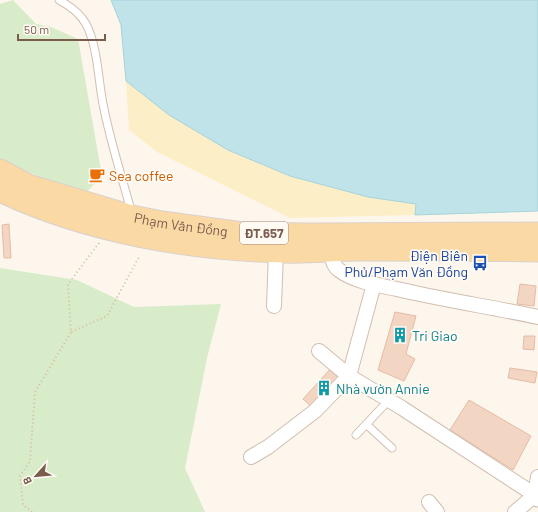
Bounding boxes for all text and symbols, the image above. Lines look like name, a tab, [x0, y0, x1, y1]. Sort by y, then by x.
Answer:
scale bar	[18, 16, 105, 42]
text: 50 m	[24, 22, 49, 36]
cafe icon: Sea coffee	[88, 166, 106, 184]
place label: Sea coffee	[109, 167, 174, 184]
street label: Phạm Văn Đồng	[133, 208, 229, 239]
road number: ĐT.657	[240, 222, 288, 244]
place label: Điện Biên Phủ/Phạm Văn Đồng	[345, 247, 468, 280]
bus stop icon: Điện Biên Phủ/Phạm Văn Đồng	[471, 254, 489, 272]
building icon: Tri Giao	[391, 326, 409, 344]
place label: Tri Giao	[412, 327, 458, 344]
building icon: Nhà vườn Annie	[315, 379, 333, 397]
place label: Nhà vườn Annie	[336, 380, 430, 397]
north arrow	[16, 456, 56, 496]
text: B	[19, 475, 34, 487]

